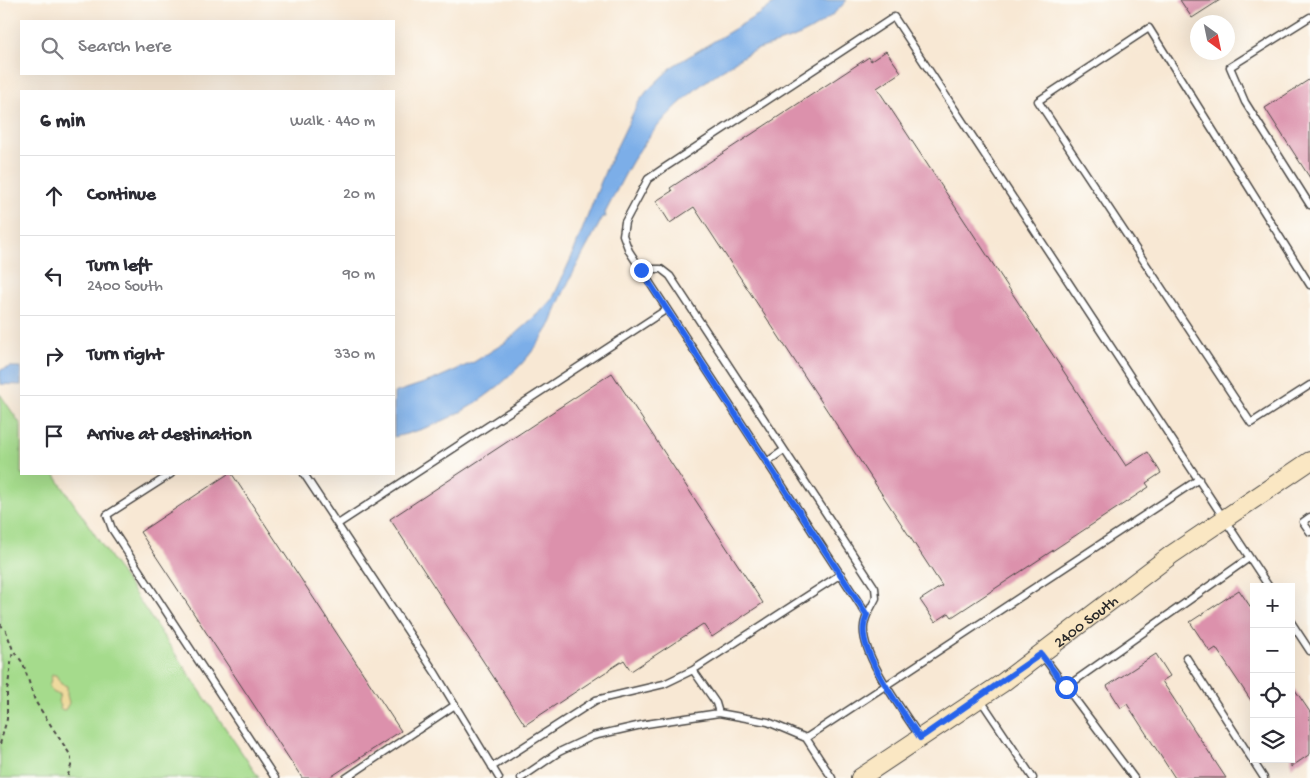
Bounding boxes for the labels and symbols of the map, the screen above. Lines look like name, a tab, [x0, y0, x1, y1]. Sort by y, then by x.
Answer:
north arrow	[1190, 15, 1235, 60]
route end	[630, 259, 653, 282]
street label: 2400 South	[1051, 592, 1123, 653]
route start	[1055, 676, 1078, 699]

